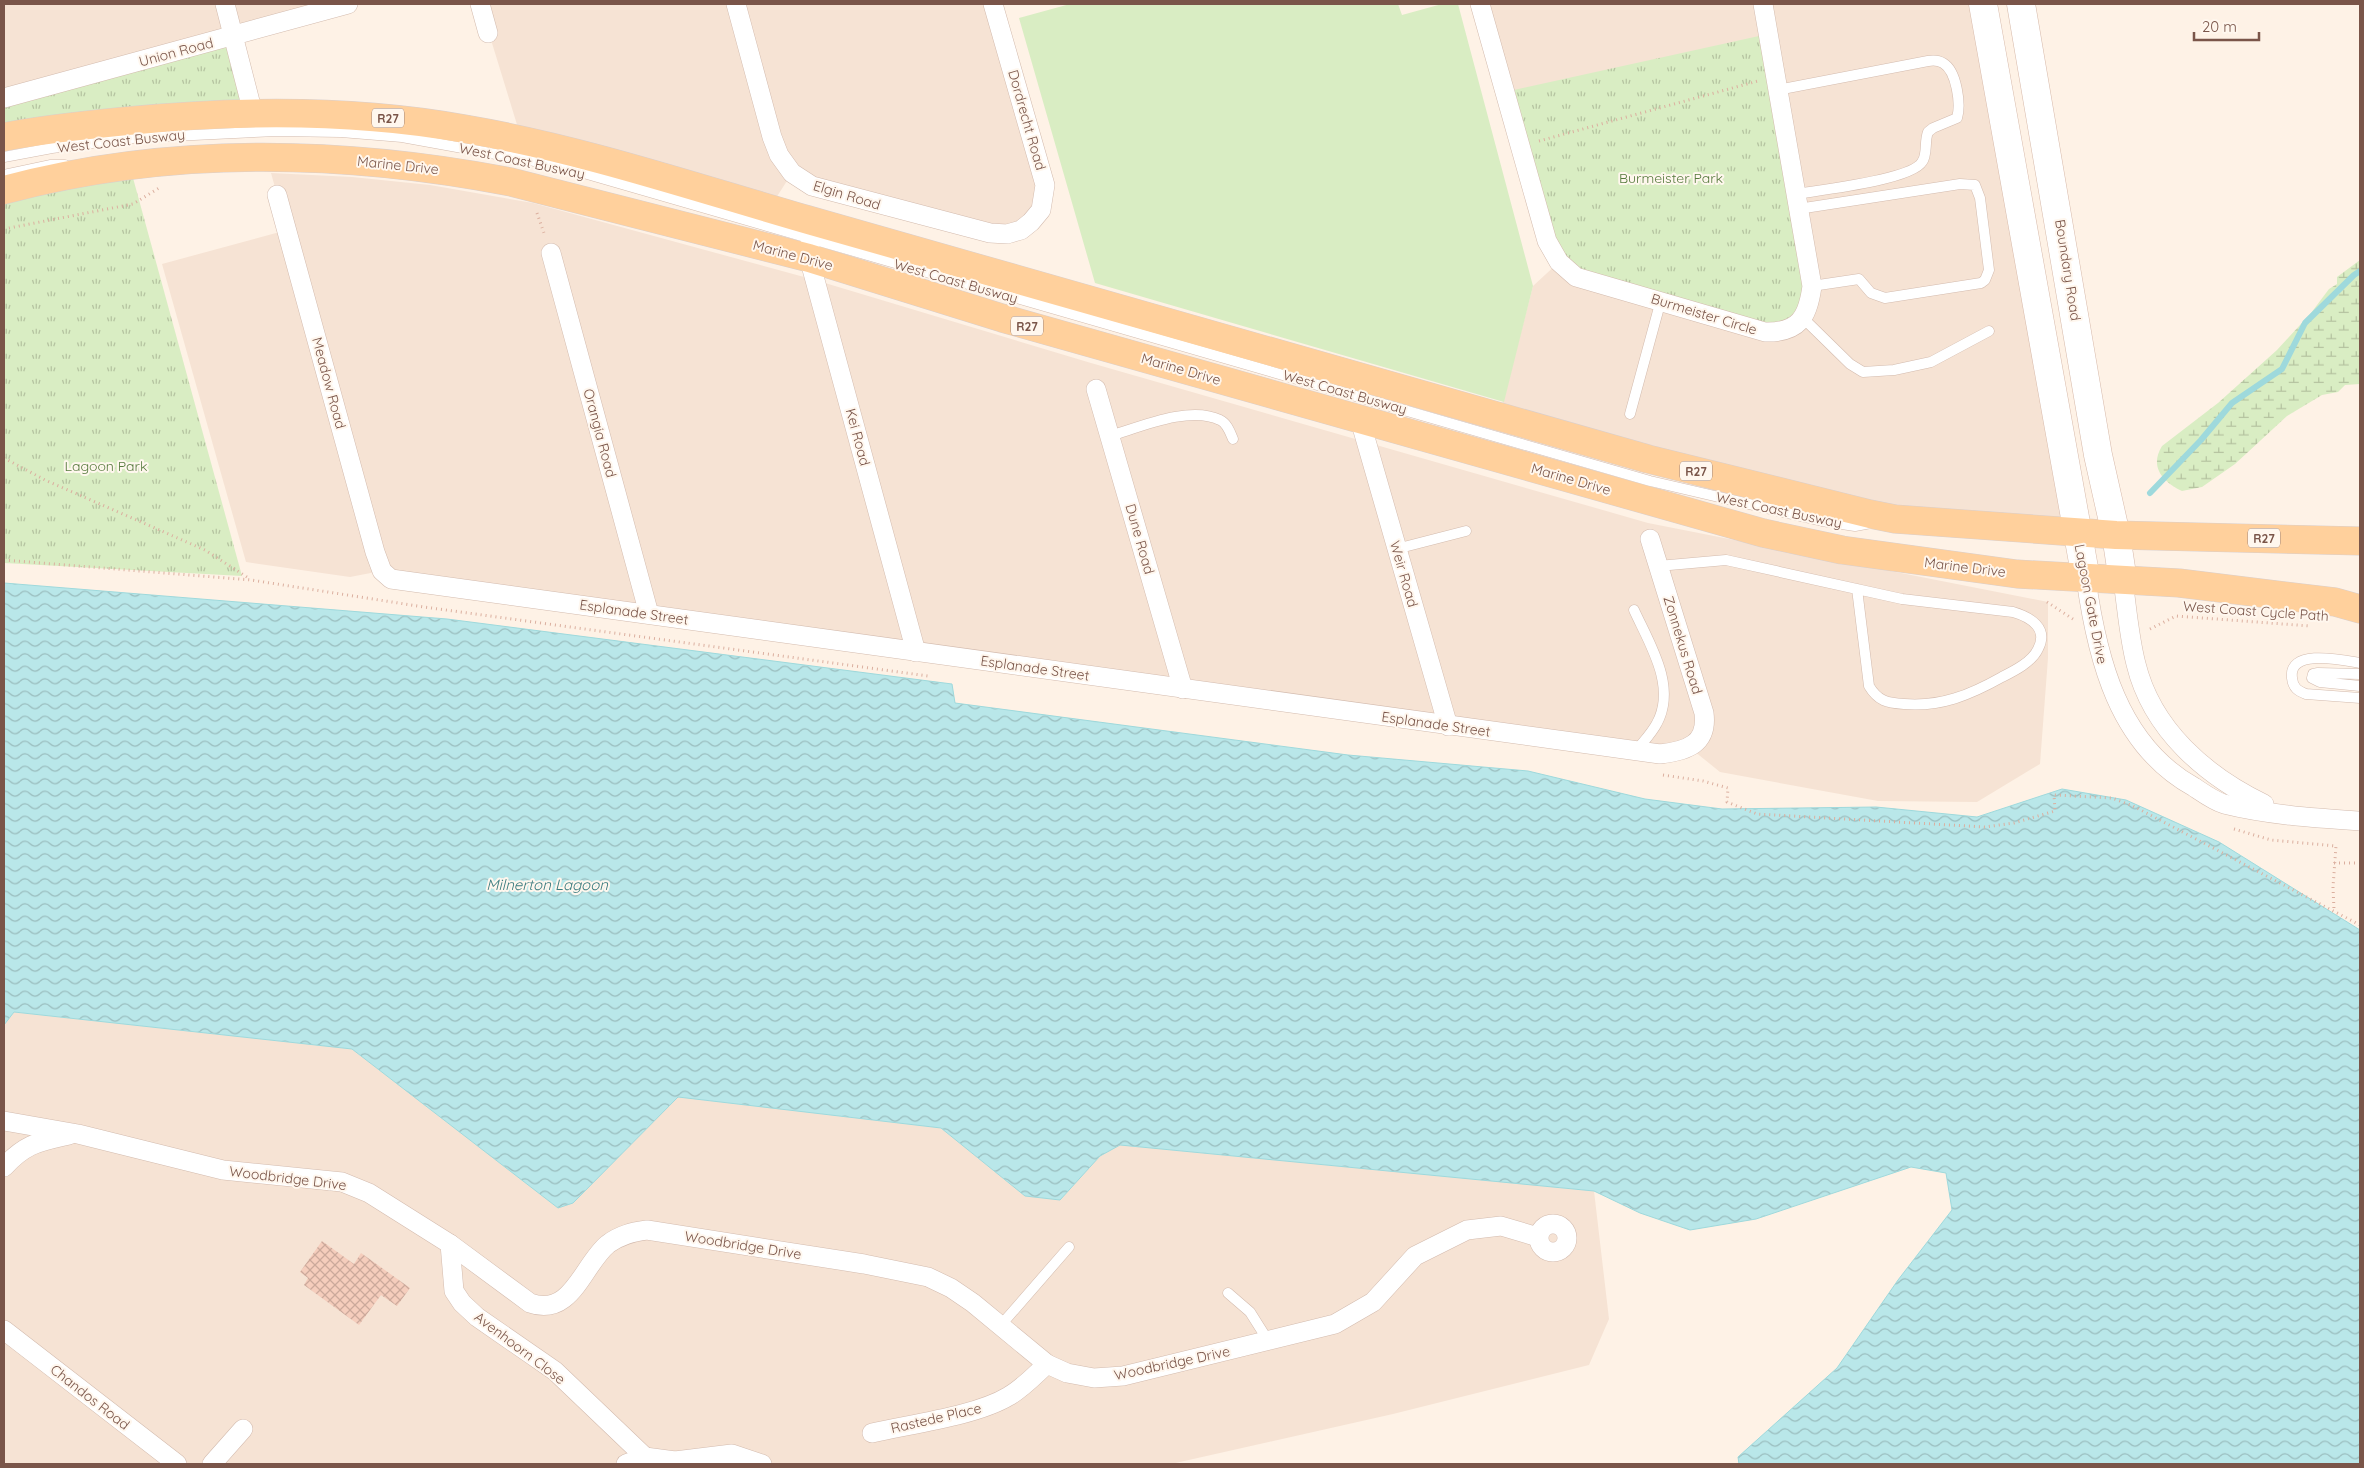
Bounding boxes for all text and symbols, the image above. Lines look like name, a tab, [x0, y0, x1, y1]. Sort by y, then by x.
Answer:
scale bar	[2194, 10, 2259, 42]
text: 20 m	[2202, 17, 2237, 36]
street label: Union Road	[137, 33, 215, 71]
street label: Dordrecht Road	[1004, 68, 1050, 172]
road number: R27	[372, 109, 404, 128]
street label: West Coast Busway	[56, 125, 186, 157]
street label: West Coast Busway	[457, 139, 587, 183]
street label: Marine Drive	[356, 152, 440, 178]
park label: Burmeister Park	[1619, 169, 1723, 187]
street label: Elgin Road	[811, 176, 883, 214]
street label: Boundary Road	[2051, 218, 2085, 322]
street label: Marine Drive	[751, 236, 835, 274]
street label: West Coast Busway	[892, 255, 1020, 307]
street label: Burmeister Circle	[1649, 289, 1759, 339]
road number: R27	[1011, 316, 1043, 336]
street label: Meadow Road	[308, 335, 350, 431]
street label: Marine Drive	[1139, 349, 1223, 389]
street label: West Coast Busway	[1281, 366, 1409, 418]
street label: Orangia Road	[579, 387, 621, 479]
street label: Kei Road	[842, 406, 874, 468]
park label: Lagoon Park	[65, 457, 147, 475]
street label: Marine Drive	[1529, 459, 1613, 499]
road number: R27	[1680, 462, 1712, 481]
street label: West Coast Busway	[1714, 488, 1844, 532]
street label: Dune Road	[1121, 502, 1159, 576]
road number: R27	[2248, 528, 2280, 548]
street label: Weir Road	[1386, 539, 1422, 609]
street label: Lagoon Gate Drive	[2071, 543, 2111, 666]
street label: Marine Drive	[1923, 553, 2007, 581]
street label: Zonnekus Road	[1659, 594, 1707, 696]
street label: Esplanade Street	[578, 595, 690, 629]
street label: West Coast Cycle Path	[2182, 597, 2330, 625]
street label: Esplanade Street	[979, 651, 1091, 685]
street label: Esplanade Street	[1380, 707, 1492, 741]
water label: Milnerton Lagoon	[486, 875, 608, 894]
street label: Woodbridge Drive	[228, 1162, 348, 1194]
street label: Woodbridge Drive	[683, 1227, 803, 1263]
street label: Avenhoorn Close	[471, 1308, 569, 1388]
street label: Woodbridge Drive	[1112, 1342, 1232, 1384]
street label: Chandos Road	[47, 1360, 133, 1434]
street label: Rastede Place	[889, 1399, 983, 1437]

